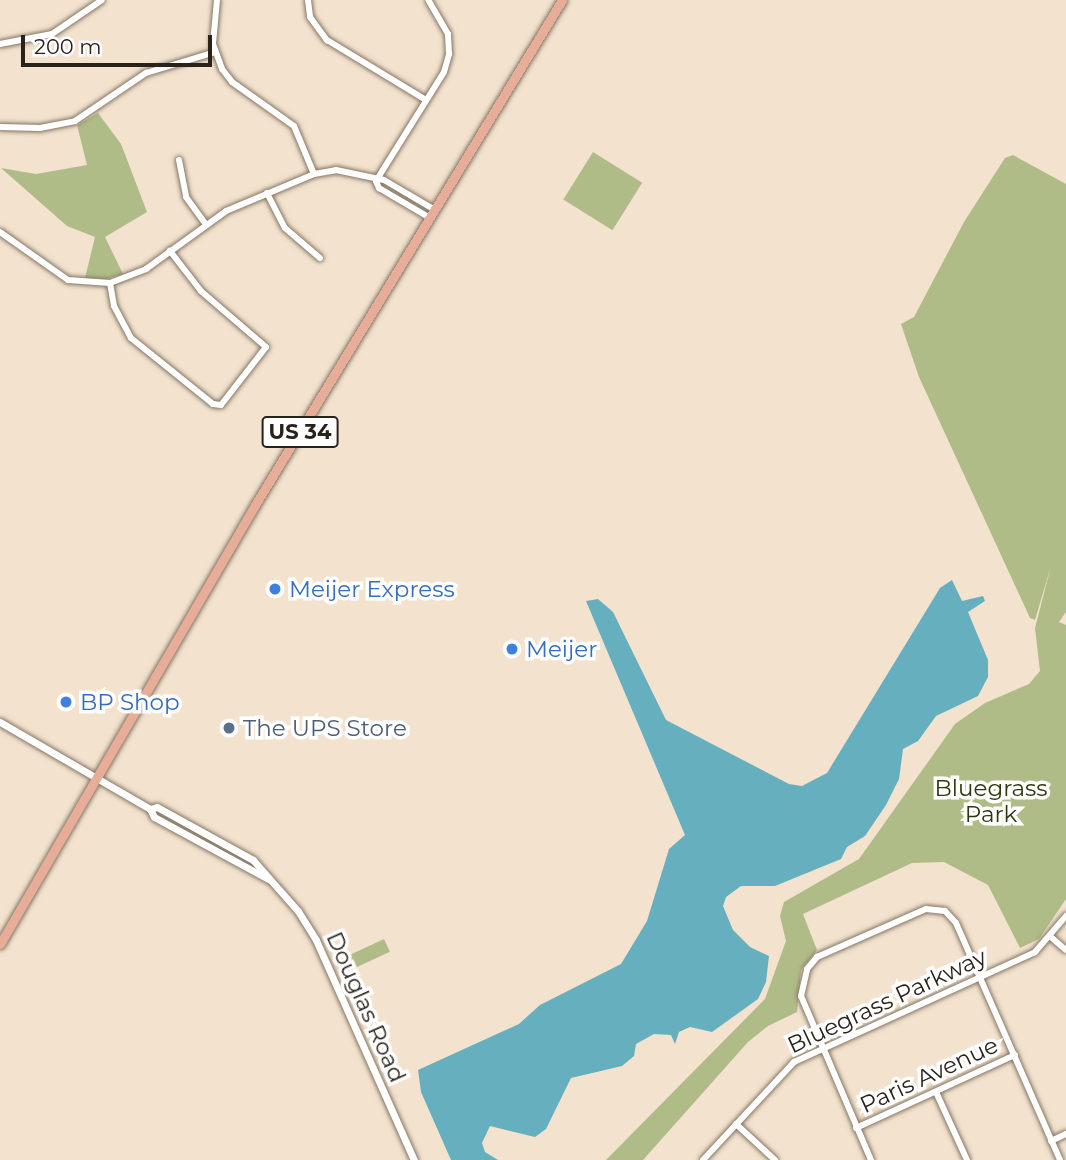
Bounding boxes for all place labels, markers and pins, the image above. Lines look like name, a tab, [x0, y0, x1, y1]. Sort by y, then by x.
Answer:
place label: Meijer Express	[289, 575, 455, 603]
marker: Meijer Express	[267, 581, 283, 597]
place label: Meijer	[526, 635, 597, 663]
marker: Meijer	[504, 641, 520, 657]
place label: BP Shop	[80, 688, 180, 716]
marker: BP Shop	[58, 694, 74, 710]
place label: The UPS Store	[243, 714, 407, 742]
marker: The UPS Store	[221, 720, 237, 736]

